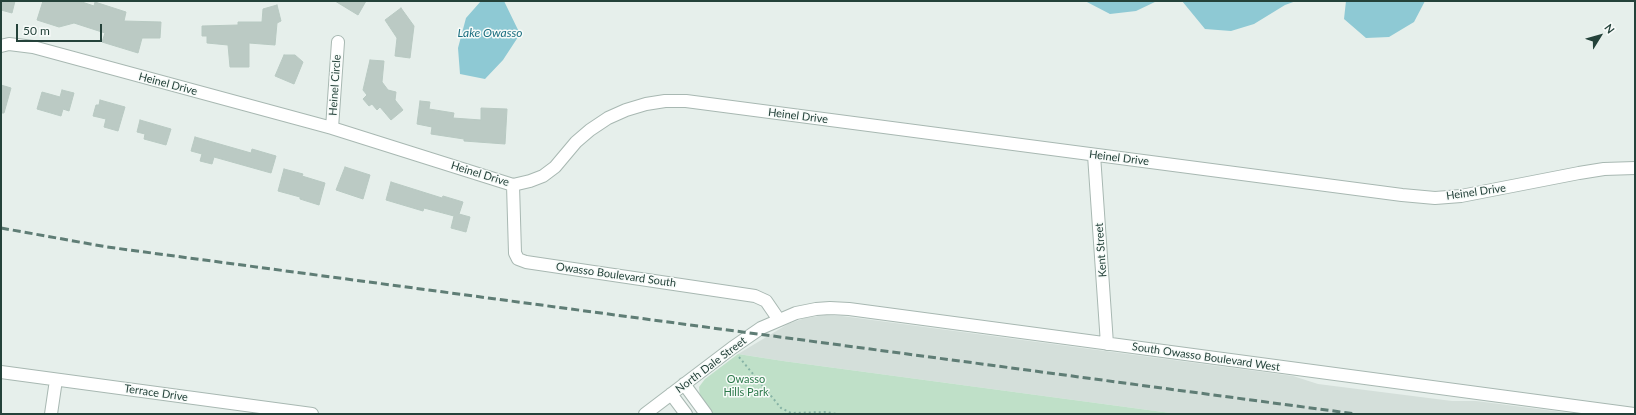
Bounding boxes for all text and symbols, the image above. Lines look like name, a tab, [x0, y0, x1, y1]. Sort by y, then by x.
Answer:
scale bar	[18, 16, 104, 42]
north arrow	[1580, 16, 1620, 56]
text: N	[1602, 21, 1618, 36]
text: 50 m	[23, 23, 50, 38]
water label: Lake Owasso	[458, 26, 522, 40]
street label: Heinel Circle	[326, 54, 344, 116]
street label: Heinel Drive	[137, 70, 199, 98]
street label: Heinel Drive	[767, 106, 829, 126]
street label: Heinel Drive	[1088, 148, 1150, 168]
street label: Heinel Drive	[449, 159, 511, 189]
street label: Heinel Drive	[1445, 181, 1507, 203]
street label: Kent Street	[1093, 222, 1109, 278]
street label: Owasso Boulevard South	[555, 260, 677, 290]
street label: North Dale Street	[673, 334, 749, 396]
street label: South Owasso Boulevard West	[1131, 340, 1281, 374]
park label: Owasso Hills Park	[723, 372, 769, 398]
street label: Terrace Drive	[123, 382, 189, 404]

